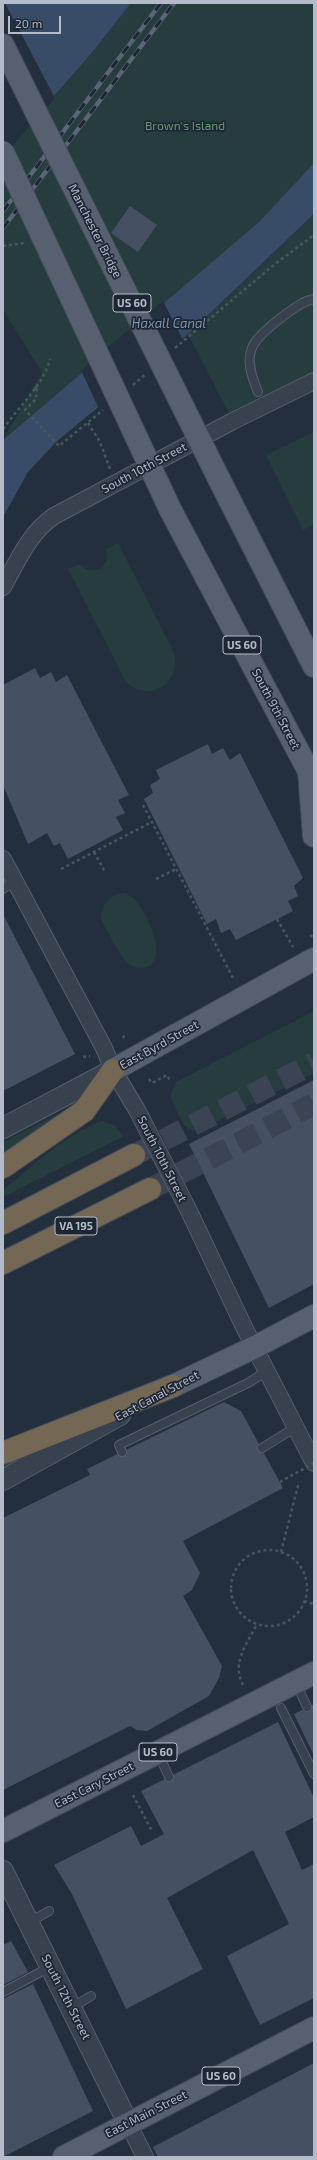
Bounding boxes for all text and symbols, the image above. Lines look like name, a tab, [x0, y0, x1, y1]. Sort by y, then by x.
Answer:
scale bar	[10, 8, 63, 34]
text: 20 m	[15, 16, 42, 30]
park label: Brown's Island	[145, 119, 225, 133]
street label: Manchester Bridge	[65, 182, 125, 280]
road number: US 60	[113, 294, 151, 312]
water label: Haxall Canal	[132, 316, 206, 332]
street label: South 10th Street	[99, 440, 189, 496]
road number: US 60	[223, 636, 261, 654]
street label: South 9th Street	[249, 666, 303, 752]
street label: East Byrd Street	[117, 1017, 201, 1073]
street label: South 10th Street	[134, 1114, 190, 1204]
road number: VA 195	[55, 1217, 97, 1235]
street label: East Canal Street	[112, 1368, 202, 1424]
road number: US 60	[139, 1743, 177, 1761]
street label: East Cary Street	[52, 1759, 136, 1811]
street label: South 12th Street	[38, 1952, 94, 2042]
road number: US 60	[202, 2067, 240, 2085]
street label: East Main Street	[103, 2087, 189, 2141]

